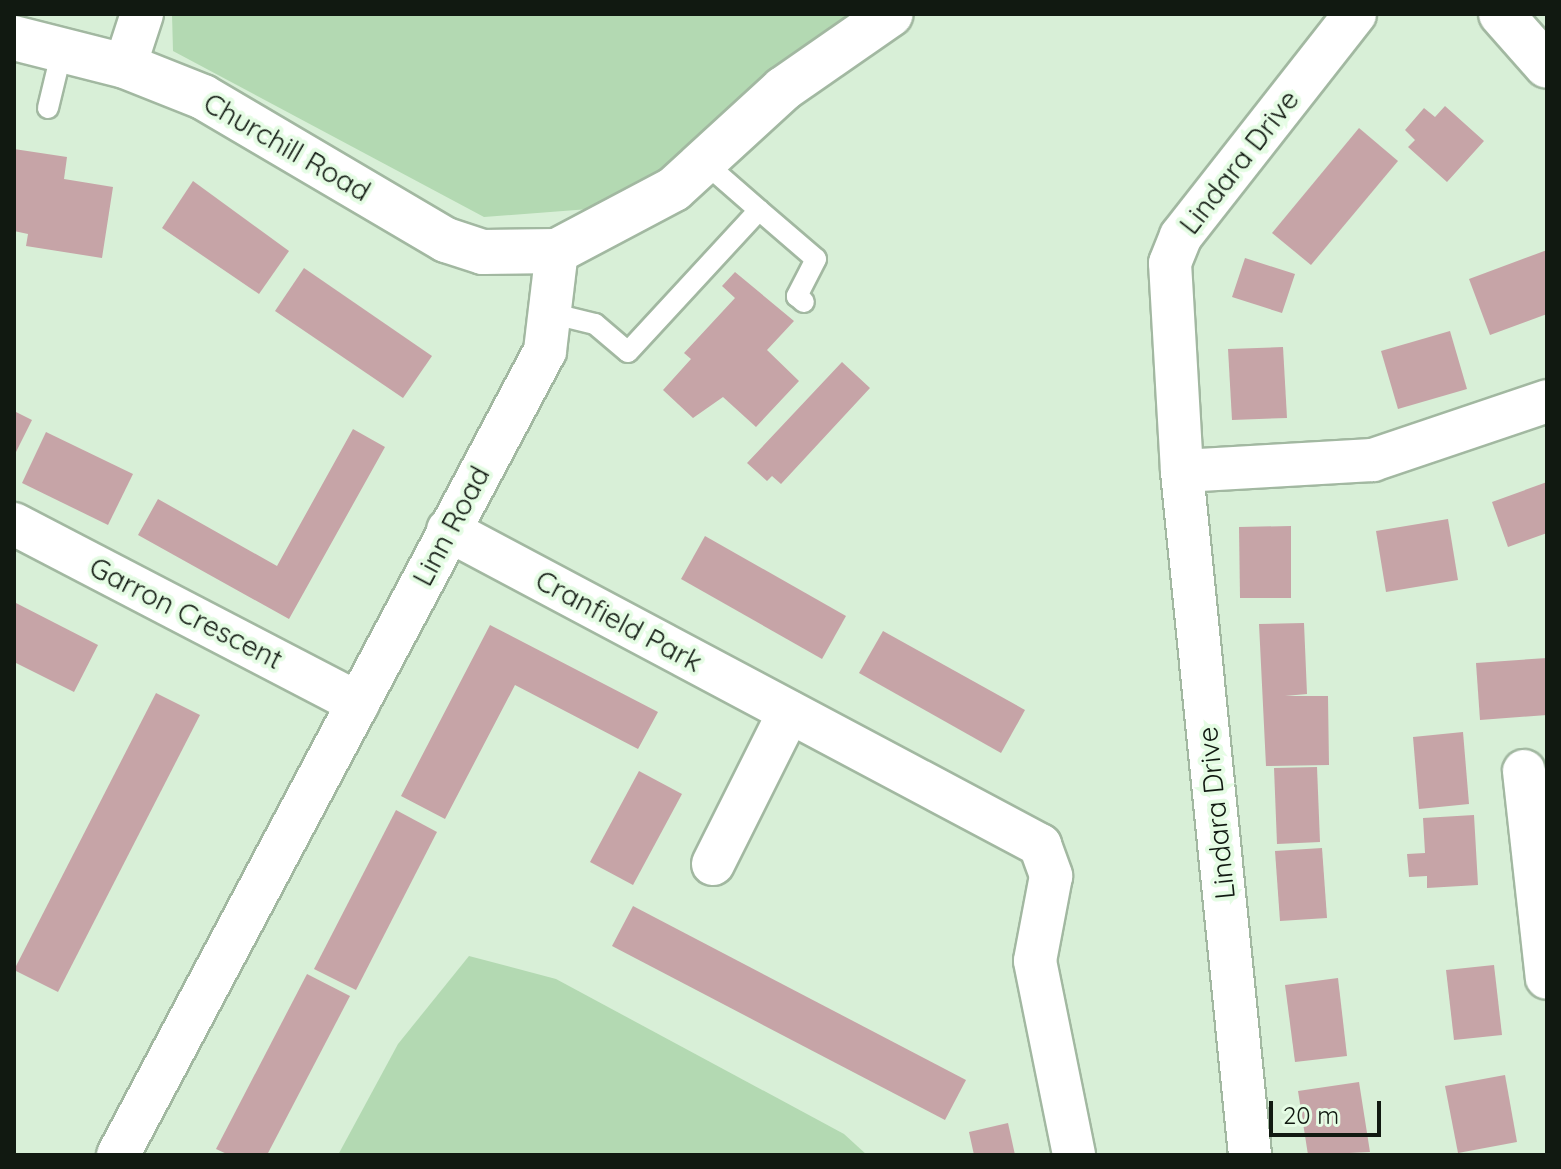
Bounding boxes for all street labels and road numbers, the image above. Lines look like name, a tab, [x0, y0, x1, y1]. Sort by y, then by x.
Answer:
street label: Lindara Drive	[1172, 83, 1306, 241]
street label: Churchill Road	[198, 86, 376, 208]
street label: Linn Road	[406, 461, 496, 591]
street label: Garron Crescent	[84, 550, 288, 676]
street label: Cranfield Park	[530, 563, 708, 679]
street label: Lindara Drive	[1190, 725, 1242, 901]

